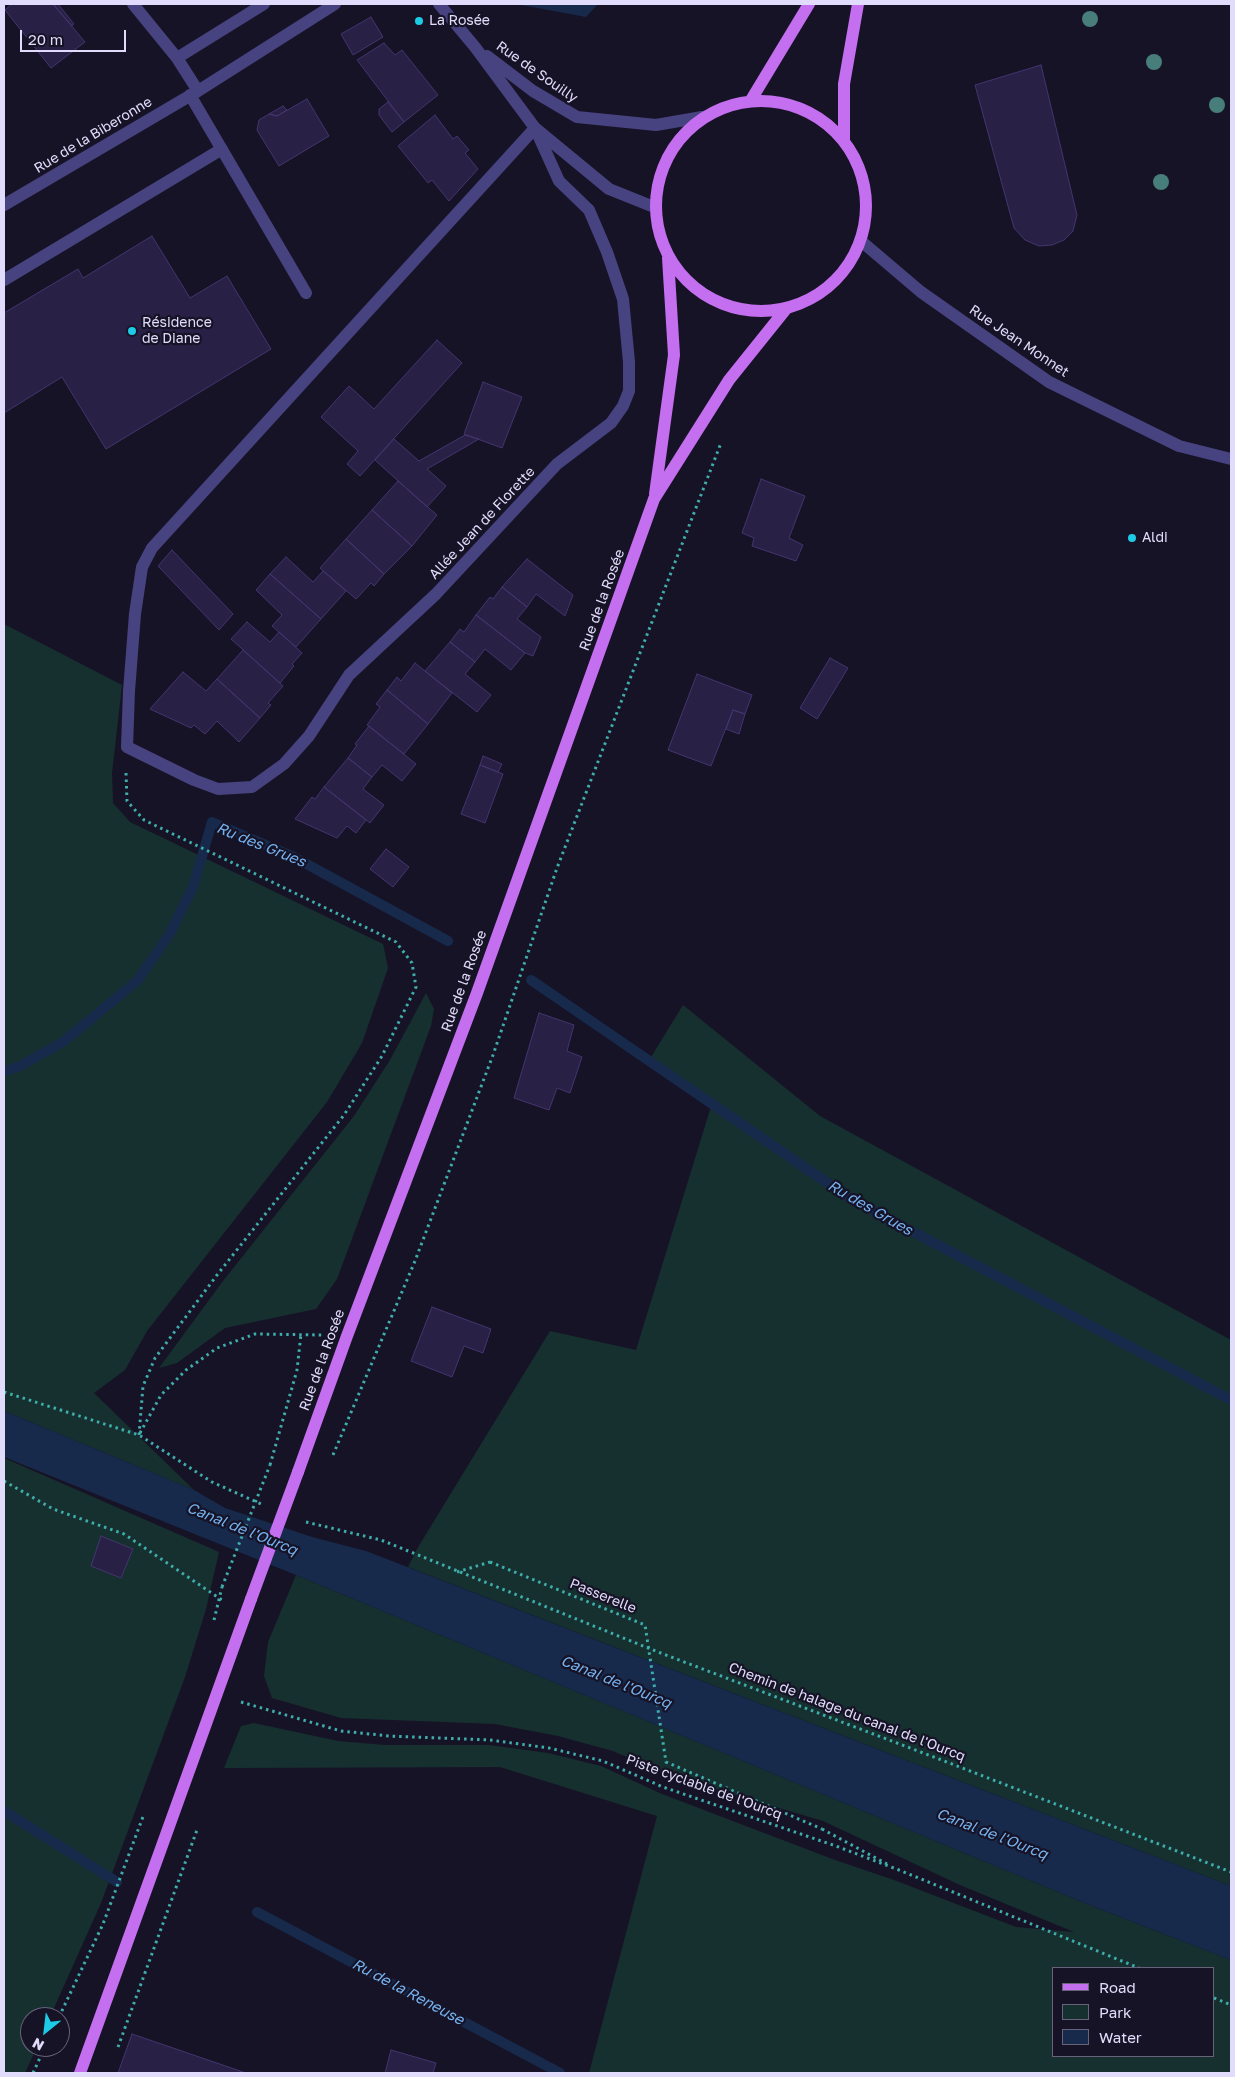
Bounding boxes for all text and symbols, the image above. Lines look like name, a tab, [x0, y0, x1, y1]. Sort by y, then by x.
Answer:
place label: La Rosée	[429, 13, 490, 29]
marker: La Rosée	[413, 15, 425, 27]
scale bar	[22, 20, 129, 52]
text: 20 m	[28, 30, 63, 48]
street label: Rue de Souilly	[493, 38, 581, 106]
street label: Rue de la Biberonne	[31, 93, 155, 177]
street label: Rue Jean Monnet	[966, 301, 1072, 381]
place label: Résidence de Diane	[142, 315, 212, 348]
marker: Résidence de Diane	[126, 325, 138, 337]
street label: Allée Jean de Florette	[426, 463, 538, 583]
place label: Aldi	[1142, 530, 1168, 546]
marker: Aldi	[1126, 532, 1138, 544]
street label: Rue de la Rosée	[576, 547, 628, 653]
water label: Ru des Grues	[214, 819, 308, 871]
street label: Rue de la Rosée	[438, 928, 490, 1034]
water label: Ru des Grues	[825, 1177, 915, 1239]
street label: Rue de la Rosée	[296, 1307, 348, 1413]
water label: Canal de l'Ourcq	[184, 1499, 300, 1559]
street label: Passerelle	[567, 1575, 639, 1617]
water label: Canal de l'Ourcq	[558, 1652, 674, 1712]
street label: Chemin de halage du canal de l'Ourcq	[726, 1659, 968, 1765]
street label: Piste cyclable de l'Ourcq	[624, 1751, 784, 1823]
water label: Canal de l'Ourcq	[934, 1805, 1050, 1863]
water label: Ru de la Reneuse	[349, 1955, 467, 2029]
legend	[1052, 1967, 1215, 2057]
text: Road	[1099, 1978, 1136, 1996]
text: Park	[1099, 2003, 1131, 2021]
north arrow	[20, 2007, 70, 2057]
text: Water	[1099, 2028, 1142, 2046]
text: N	[29, 2035, 47, 2055]

